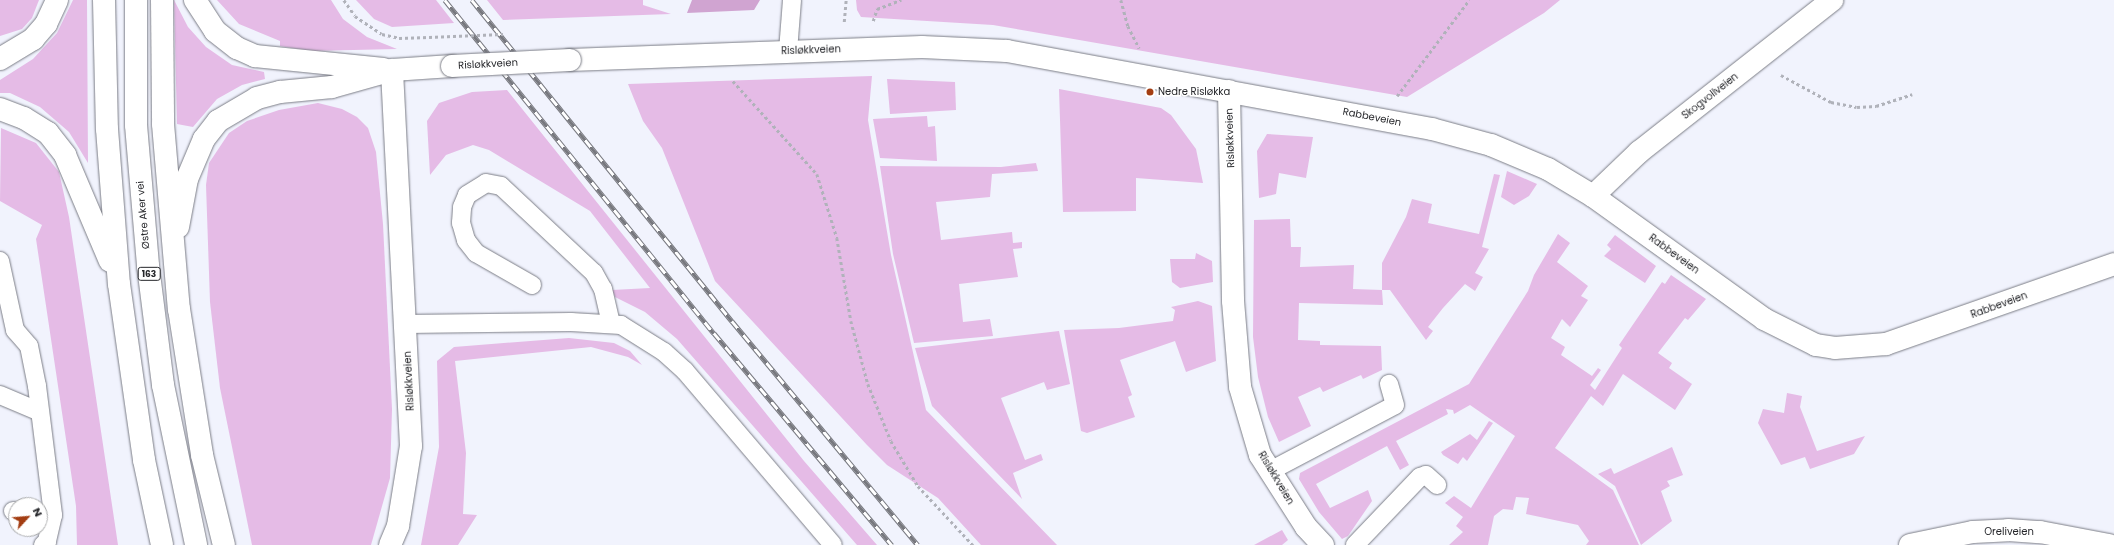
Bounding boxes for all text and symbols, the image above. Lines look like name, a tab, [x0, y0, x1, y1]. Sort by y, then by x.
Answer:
street label: Risløkkveien	[781, 43, 841, 57]
street label: Risløkkveien	[458, 56, 518, 72]
street label: Skogvollveien	[1680, 70, 1740, 122]
place label: Nedre Risløkka	[1158, 86, 1230, 98]
marker: Nedre Risløkka	[1145, 87, 1155, 97]
street label: Rabbeveien	[1342, 105, 1402, 129]
street label: Risløkkveien	[1223, 108, 1237, 168]
street label: Østre Aker vei	[134, 181, 152, 249]
street label: Rabbeveien	[1646, 232, 1702, 276]
road number: 163	[137, 267, 161, 281]
street label: Rabbeveien	[1969, 289, 2029, 321]
street label: Risløkkveien	[401, 351, 417, 411]
street label: Risløkkveien	[1255, 449, 1297, 507]
north arrow	[8, 497, 48, 537]
text: N	[29, 505, 47, 519]
street label: Oreliveien	[1984, 526, 2034, 538]

